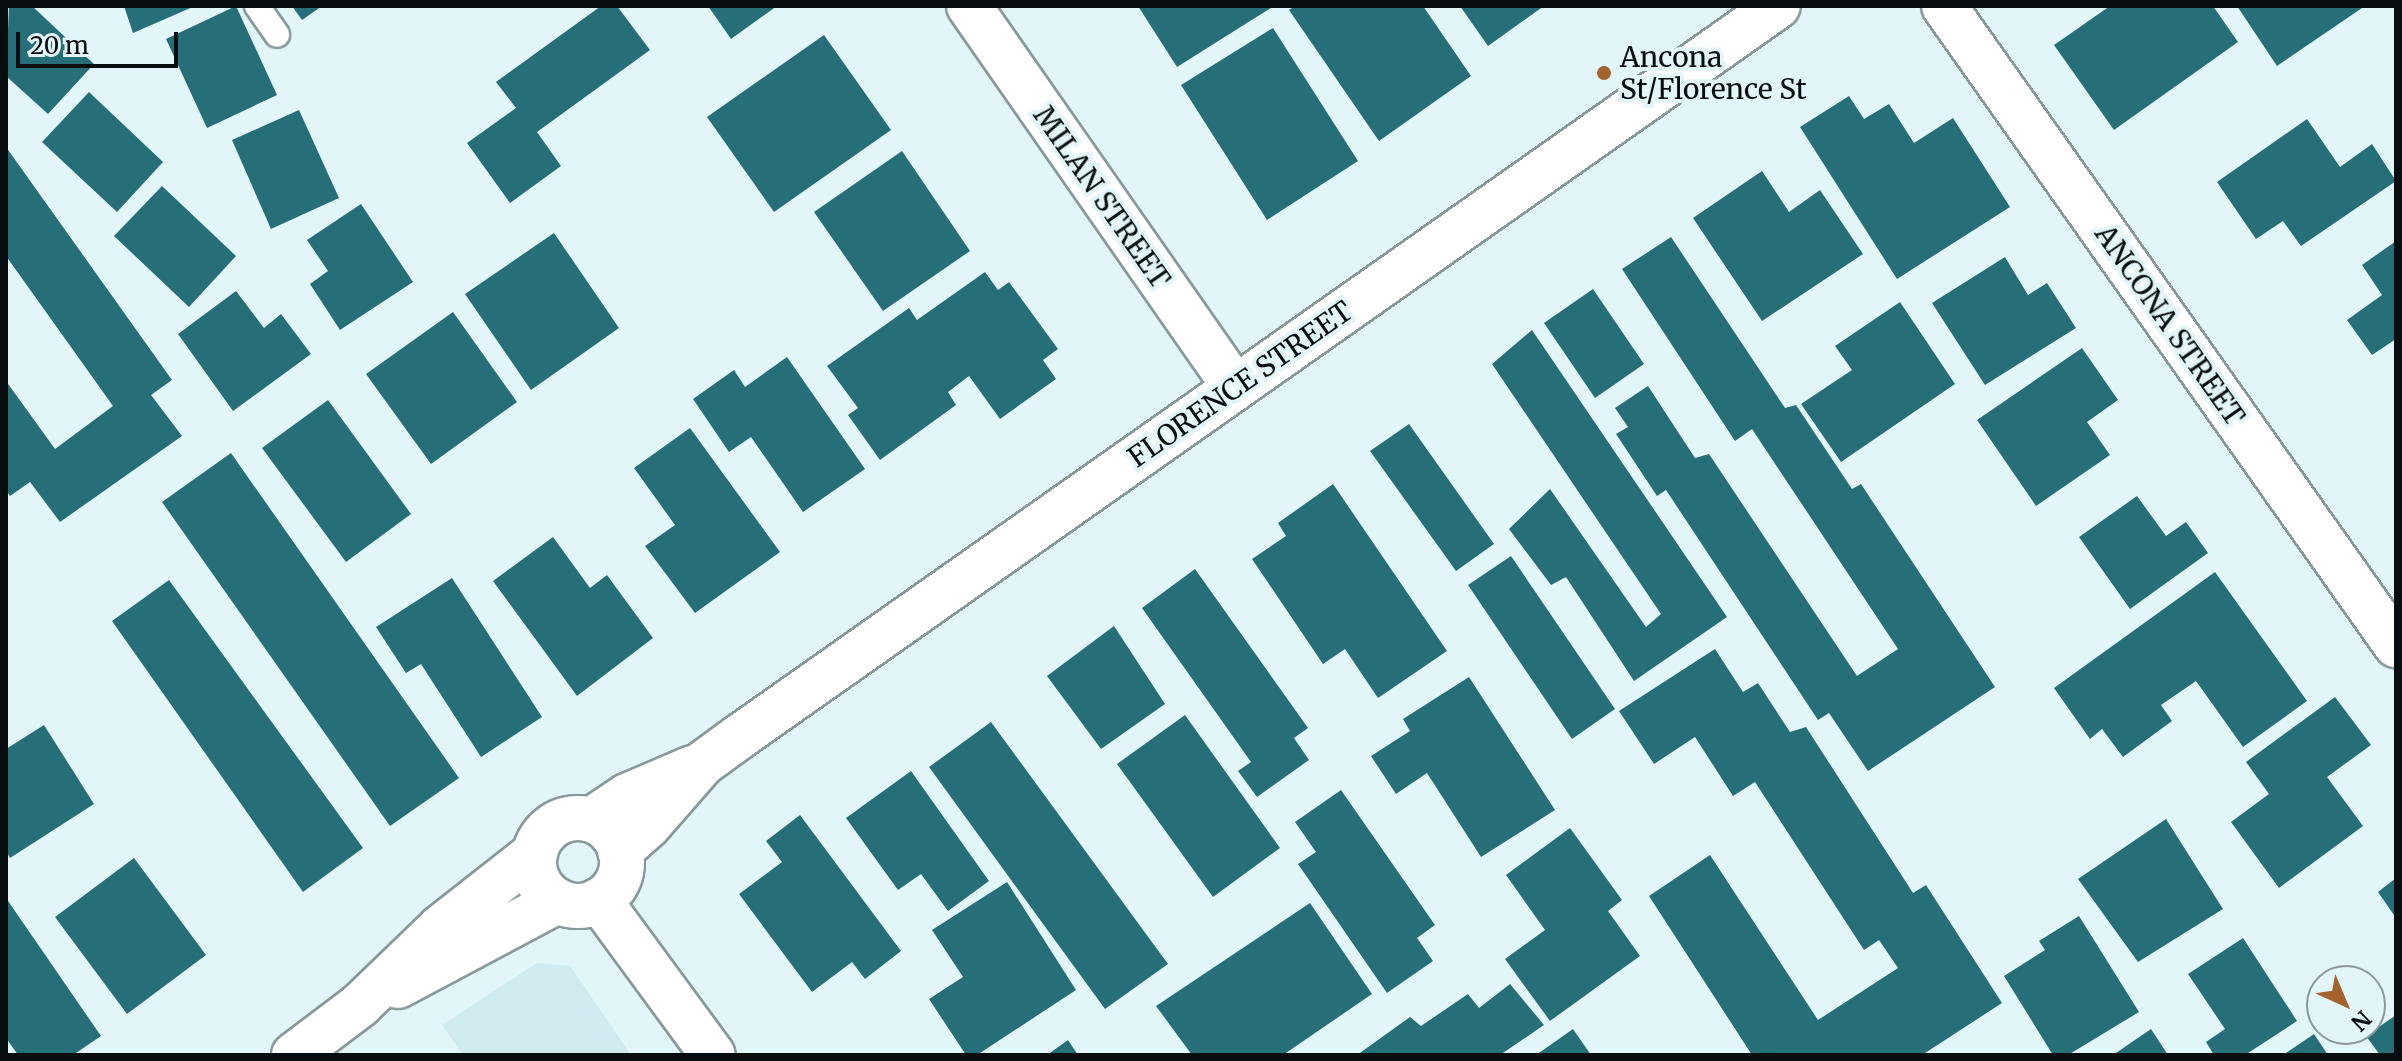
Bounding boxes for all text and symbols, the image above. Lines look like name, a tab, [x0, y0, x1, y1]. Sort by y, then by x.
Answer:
scale bar	[20, 16, 182, 66]
text: 20 m	[30, 30, 89, 61]
place label: Ancona St/Florence St	[1620, 40, 1807, 106]
marker: Ancona St/Florence St	[1595, 64, 1613, 82]
street label: MILAN STREET	[1027, 99, 1177, 295]
street label: ANCONA STREET	[2088, 218, 2252, 432]
street label: FLORENCE STREET	[1121, 294, 1359, 474]
north arrow	[2306, 965, 2386, 1045]
text: N	[2345, 1005, 2377, 1037]

